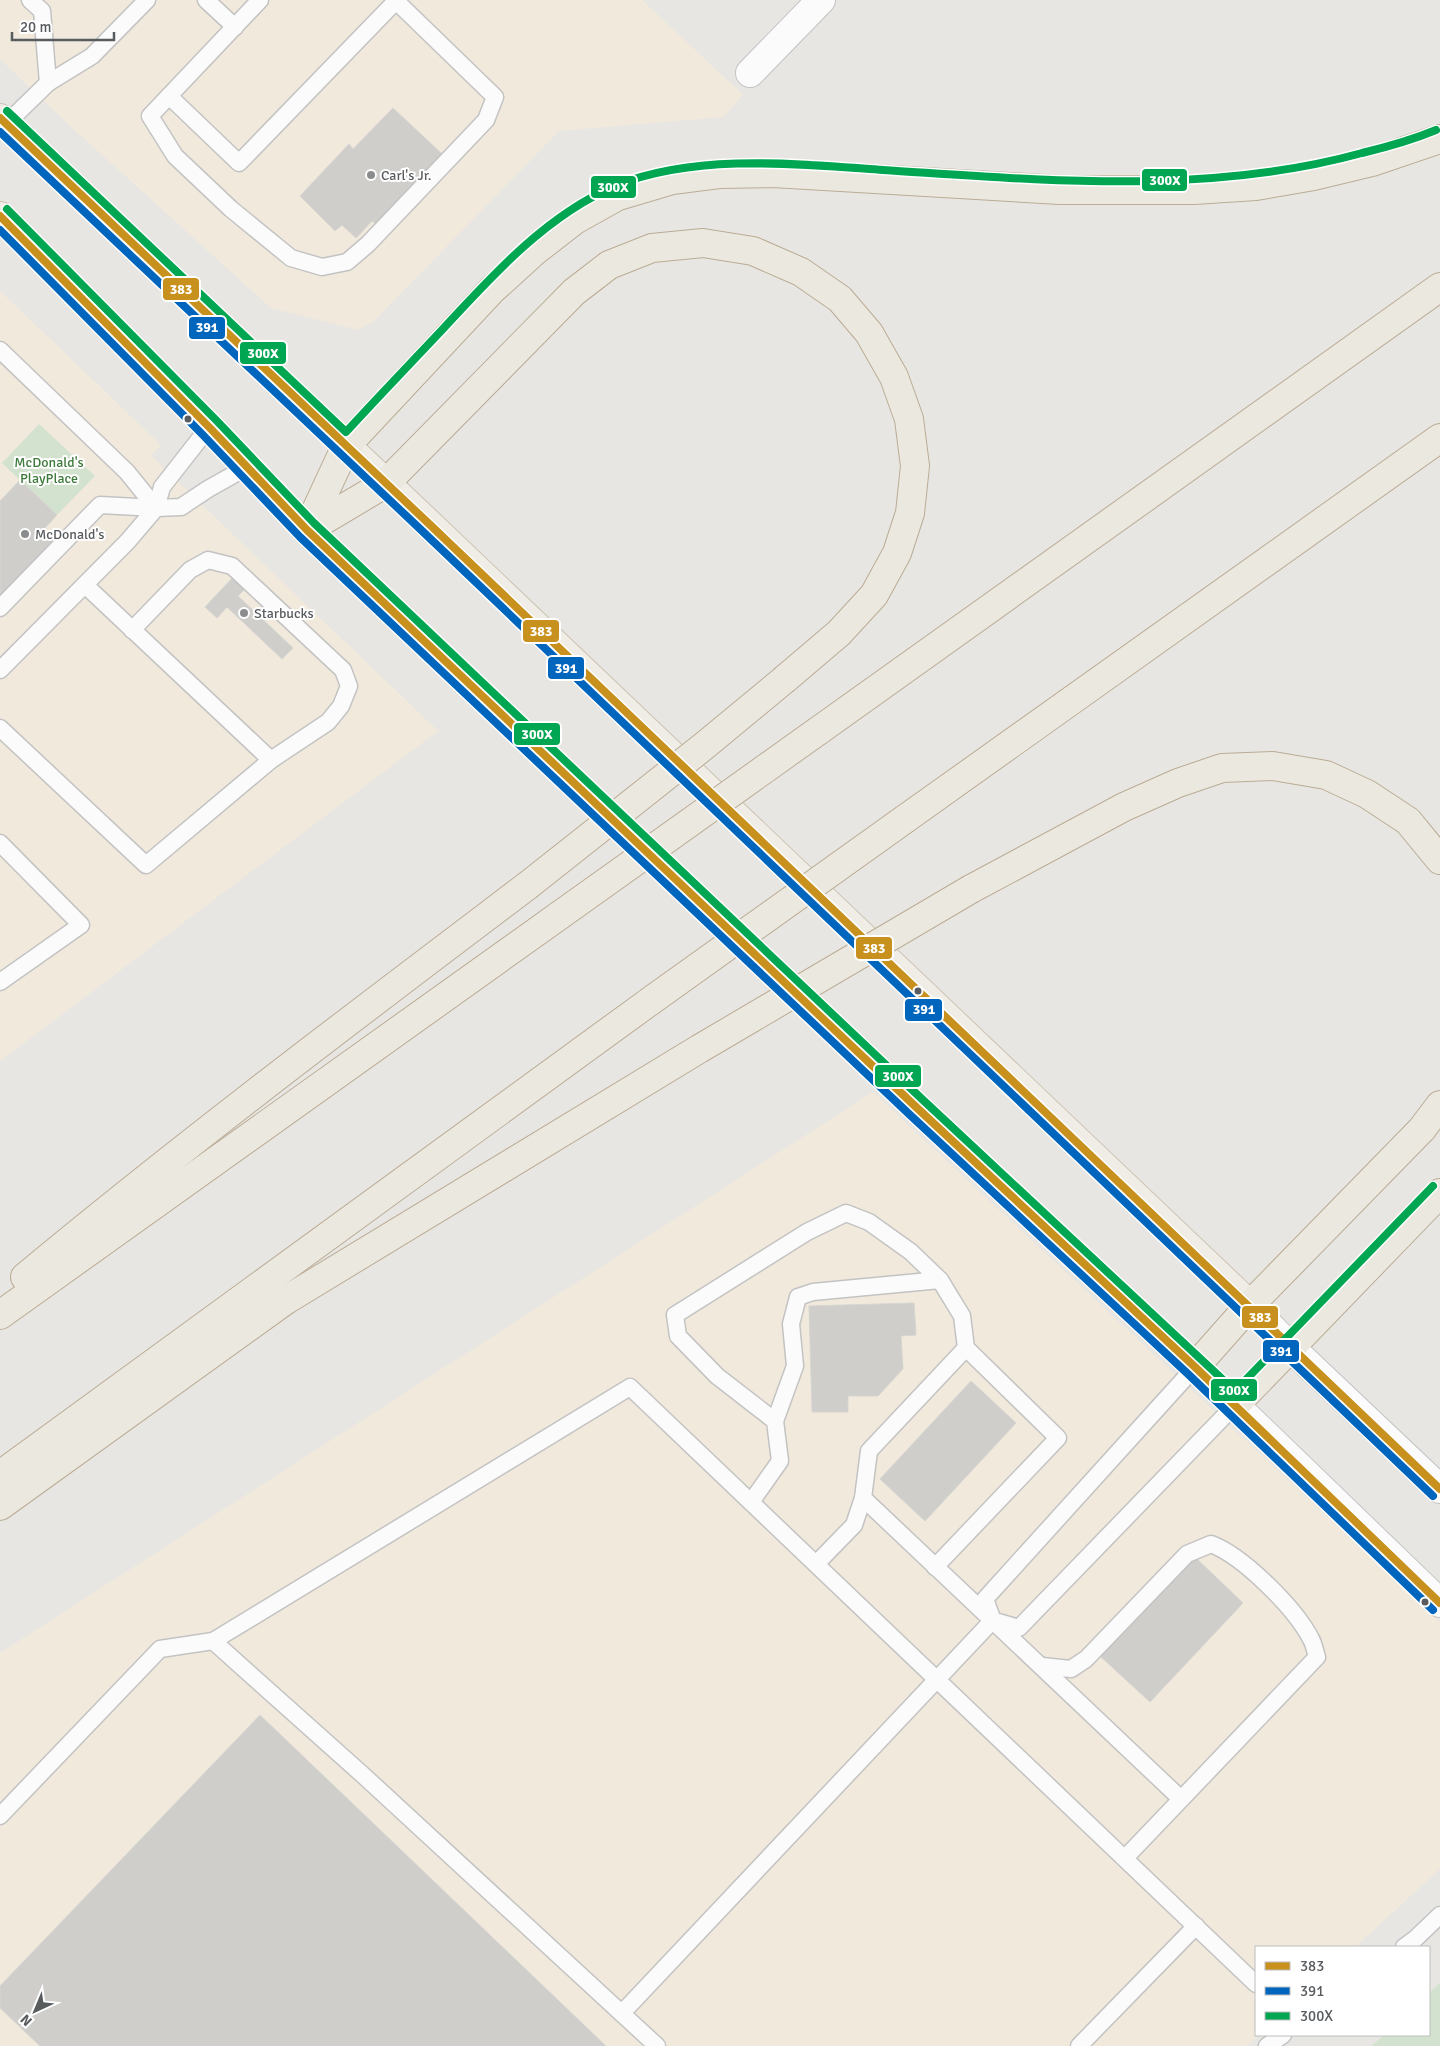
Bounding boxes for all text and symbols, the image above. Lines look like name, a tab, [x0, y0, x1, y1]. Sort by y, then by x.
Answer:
scale bar	[12, 10, 115, 42]
text: 20 m	[20, 18, 51, 36]
place label: Carl's Jr.	[381, 167, 432, 184]
line badge: 300X	[1141, 168, 1188, 192]
marker: Carl's Jr.	[365, 169, 377, 181]
text: 300X	[1149, 172, 1181, 189]
line badge: 300X	[590, 175, 637, 199]
text: 300X	[597, 179, 629, 196]
line badge: 383	[162, 277, 200, 301]
text: 383	[170, 281, 192, 298]
line badge: 391	[188, 316, 226, 340]
text: 391	[196, 319, 219, 336]
line badge: 300X	[239, 341, 287, 365]
text: 300X	[247, 345, 279, 362]
unlabelled marker	[183, 414, 193, 424]
park label: McDonald's PlayPlace	[14, 454, 84, 487]
place label: McDonald's	[35, 526, 104, 543]
marker: McDonald's	[19, 528, 31, 540]
place label: Starbucks	[254, 605, 314, 622]
marker: Starbucks	[238, 607, 250, 619]
line badge: 383	[522, 619, 560, 643]
text: 383	[530, 623, 552, 640]
line badge: 391	[547, 656, 585, 680]
text: 391	[555, 660, 578, 677]
line badge: 300X	[513, 722, 561, 746]
text: 300X	[521, 726, 553, 743]
line badge: 383	[855, 936, 893, 960]
text: 383	[863, 940, 885, 957]
unlabelled marker	[913, 986, 923, 996]
line badge: 391	[904, 998, 943, 1022]
text: 391	[913, 1001, 936, 1018]
line badge: 300X	[874, 1064, 922, 1088]
text: 300X	[882, 1068, 914, 1085]
line badge: 383	[1241, 1305, 1279, 1329]
text: 383	[1249, 1309, 1271, 1326]
line badge: 391	[1262, 1339, 1300, 1363]
text: 391	[1270, 1343, 1293, 1360]
line badge: 300X	[1210, 1378, 1258, 1402]
text: 300X	[1218, 1382, 1250, 1399]
unlabelled marker	[1420, 1597, 1430, 1607]
legend	[1255, 1946, 1430, 2036]
text: 383	[1300, 1957, 1324, 1975]
text: 391	[1300, 1982, 1324, 2000]
north arrow	[10, 1986, 60, 2036]
text: 300X	[1300, 2007, 1333, 2025]
text: N	[17, 2010, 36, 2029]

